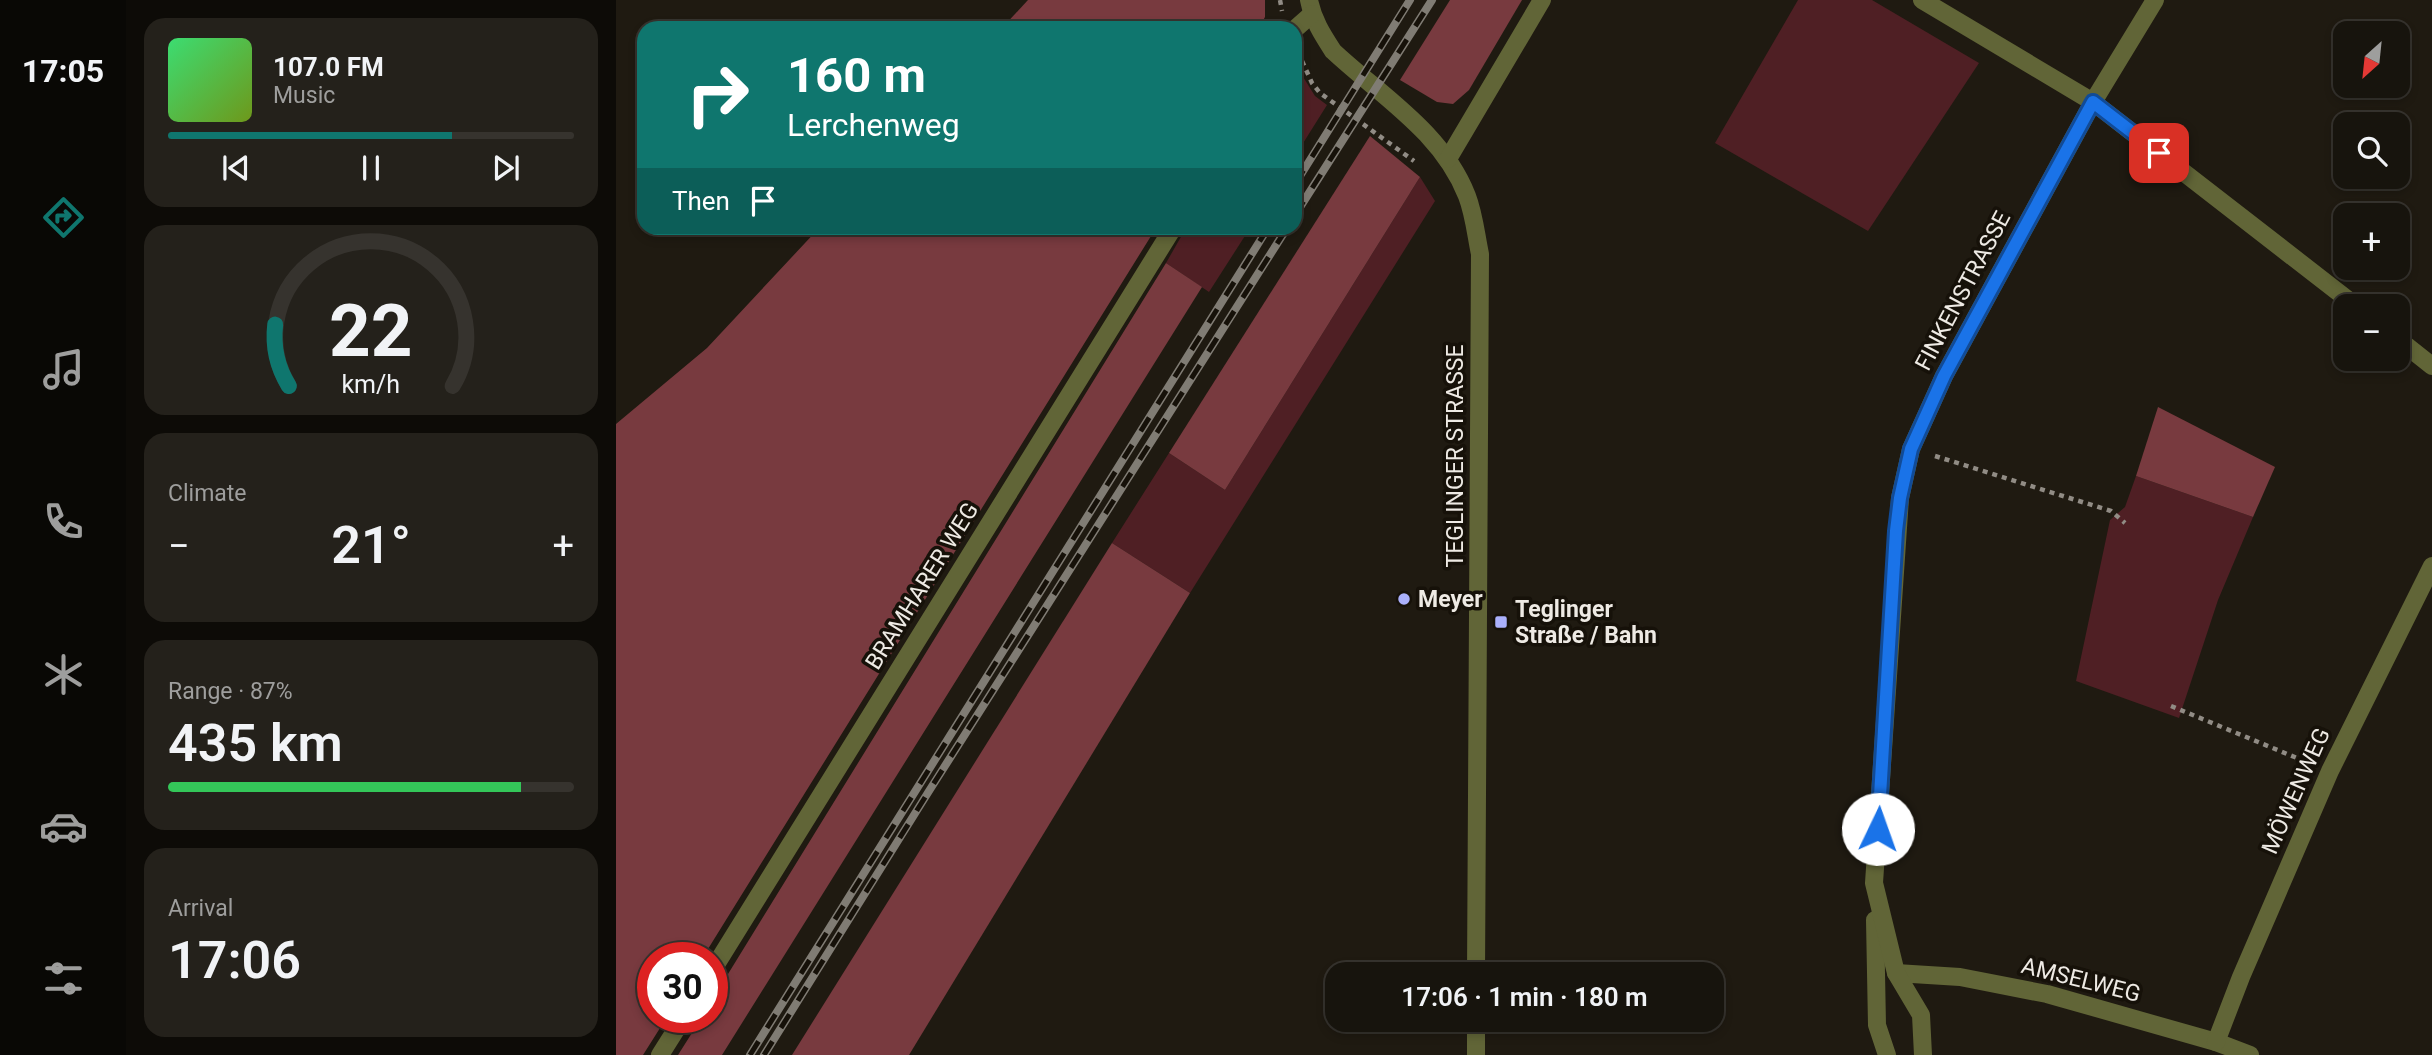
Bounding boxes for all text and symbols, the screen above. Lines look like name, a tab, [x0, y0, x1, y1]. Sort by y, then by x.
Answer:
north arrow	[2333, 21, 2410, 98]
map controls	[2333, 21, 2410, 371]
text: 160 m	[787, 47, 926, 104]
icon: right	[672, 49, 763, 140]
text: 17:05	[22, 52, 104, 90]
text: 107.0 FM	[273, 52, 384, 82]
text: Music	[273, 82, 335, 109]
text: Lerchenweg	[787, 106, 960, 144]
button: search	[2333, 112, 2410, 189]
pin	[2129, 123, 2189, 183]
icon: arrive	[2140, 134, 2178, 172]
icon: previous	[217, 149, 255, 187]
icon: pause	[352, 149, 390, 187]
icon: next	[487, 149, 525, 187]
icon: arrive	[744, 182, 782, 220]
text: Then	[672, 186, 730, 216]
icon: directions	[39, 193, 88, 242]
button: +	[2333, 203, 2410, 280]
street label: FINKENSTRASSE	[1910, 207, 2016, 375]
text: 22	[329, 289, 413, 375]
button: −	[2333, 294, 2410, 371]
street label: TEGLINGER STRASSE	[1442, 344, 1469, 568]
icon: music	[39, 345, 88, 394]
text: km/h	[342, 370, 400, 399]
text: Climate	[168, 480, 247, 507]
icon: phone	[39, 497, 88, 546]
street label: BRAMHARER WEG	[860, 498, 984, 674]
text: 21°	[331, 515, 411, 576]
text: −	[168, 524, 190, 568]
text: +	[552, 524, 574, 568]
place label: Meyer	[1418, 586, 1483, 613]
marker: Meyer	[1396, 591, 1412, 607]
place label: Teglinger Straße / Bahn	[1515, 596, 1657, 649]
marker: Teglinger Straße / Bahn	[1493, 614, 1509, 630]
icon: climate	[39, 650, 88, 699]
text: Range · 87%	[168, 678, 293, 705]
text: 435 km	[168, 713, 343, 774]
street label: MÖWENWEG	[2255, 723, 2336, 858]
position arrow	[1841, 792, 1915, 866]
icon: car	[39, 802, 88, 851]
text: Arrival	[168, 895, 233, 922]
text: 17:06	[168, 930, 301, 991]
speed limit sign: 30	[637, 942, 728, 1033]
street label: AMSELWEG	[2019, 952, 2143, 1008]
icon: filters	[39, 954, 88, 1003]
text: 17:06 · 1 min · 180 m	[1401, 982, 1648, 1012]

